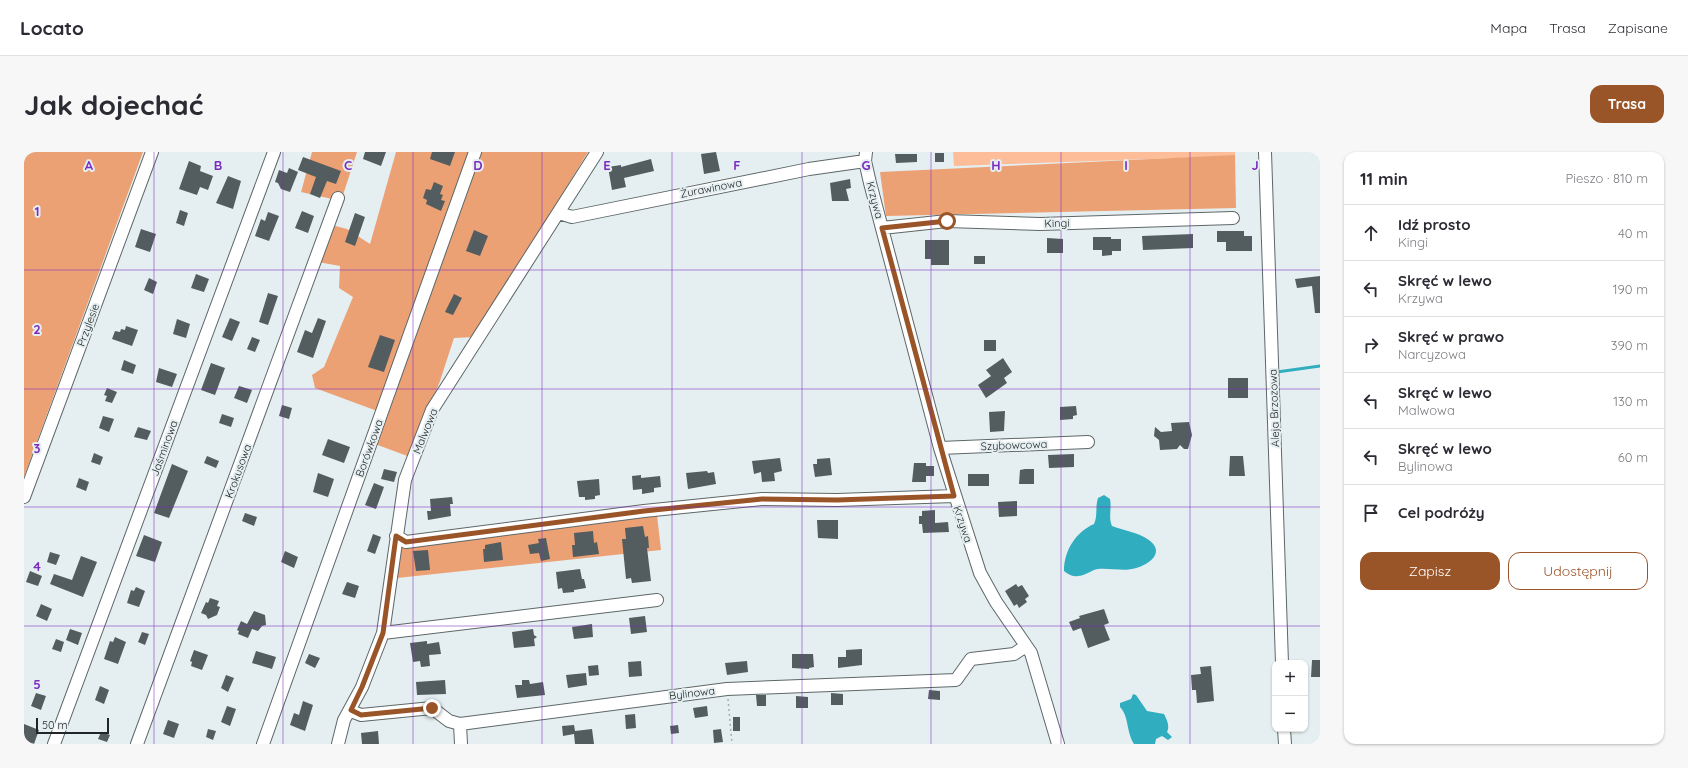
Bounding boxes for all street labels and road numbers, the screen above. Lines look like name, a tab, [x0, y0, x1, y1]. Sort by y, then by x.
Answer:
street label: Żurawinowa	[679, 175, 743, 201]
street label: Krzywa	[863, 180, 887, 220]
street label: Kingi	[1044, 216, 1070, 230]
street label: Przylesie	[74, 302, 102, 348]
street label: Aleja Brzozowa	[1266, 369, 1282, 447]
street label: Malwowa	[410, 406, 440, 456]
street label: Borówkowa	[352, 417, 386, 479]
street label: Jaśminowa	[147, 418, 181, 478]
street label: Szybowcowa	[980, 437, 1048, 453]
street label: Krokusowa	[222, 442, 254, 500]
street label: Krzywa	[950, 504, 976, 544]
street label: Bylinowa	[668, 683, 716, 703]

